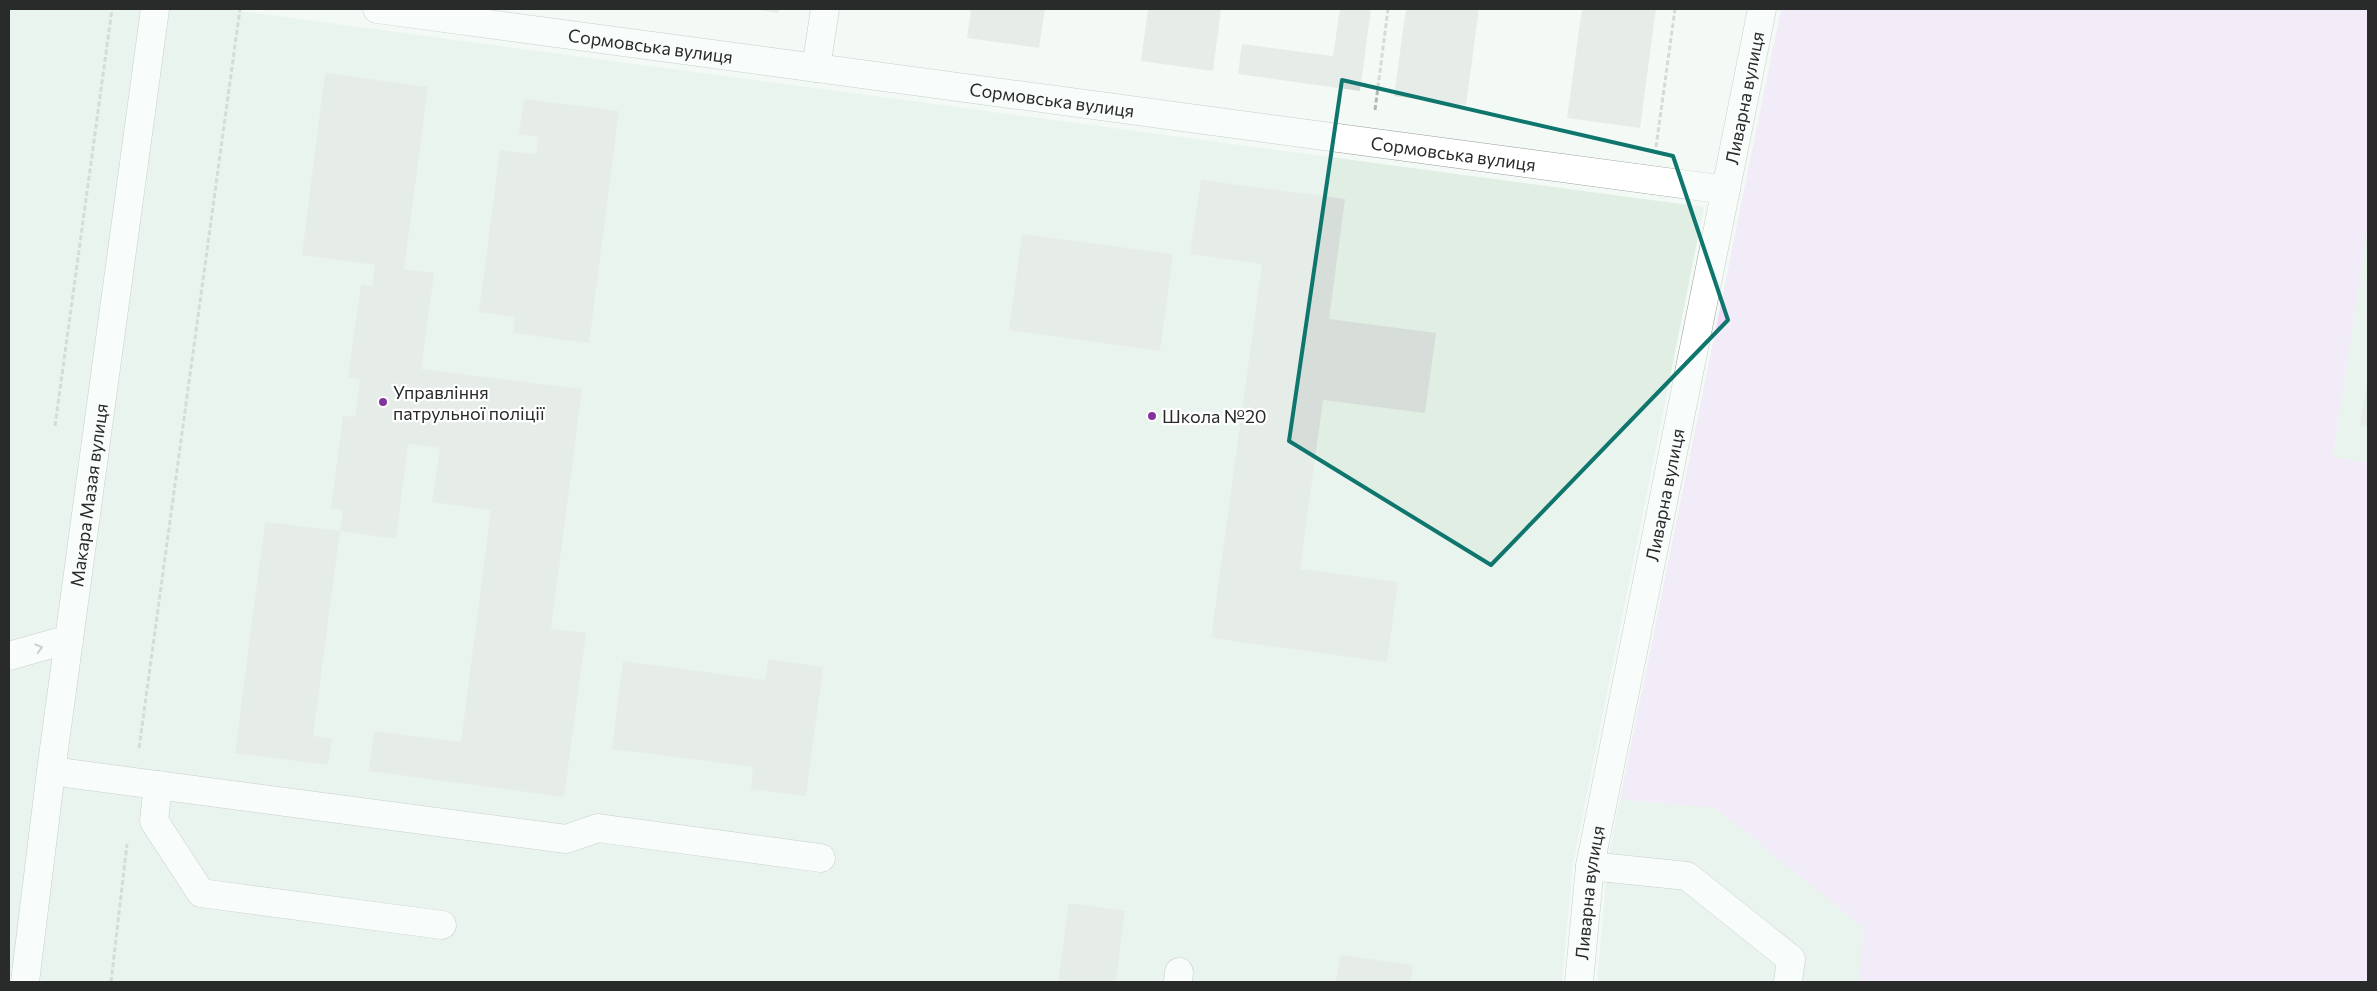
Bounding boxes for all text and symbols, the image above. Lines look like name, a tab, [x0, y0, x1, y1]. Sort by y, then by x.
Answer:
street label: Сормовська вулиця	[567, 24, 734, 68]
street label: Ливарна вулиця	[1720, 29, 1768, 166]
street label: Сормовська вулиця	[968, 78, 1136, 122]
street label: Сормовська вулиця	[1370, 131, 1537, 175]
place label: Управління патрульної поліції	[393, 381, 545, 424]
marker: Управління патрульної поліції	[377, 396, 389, 408]
street label: Макара Мазая вулиця	[65, 402, 112, 588]
place label: Школа №20	[1162, 405, 1267, 427]
marker: Школа №20	[1146, 410, 1158, 422]
street label: Ливарна вулиця	[1640, 426, 1689, 563]
one-way arrow	[34, 643, 43, 653]
street label: Ливарна вулиця	[1570, 824, 1609, 961]

